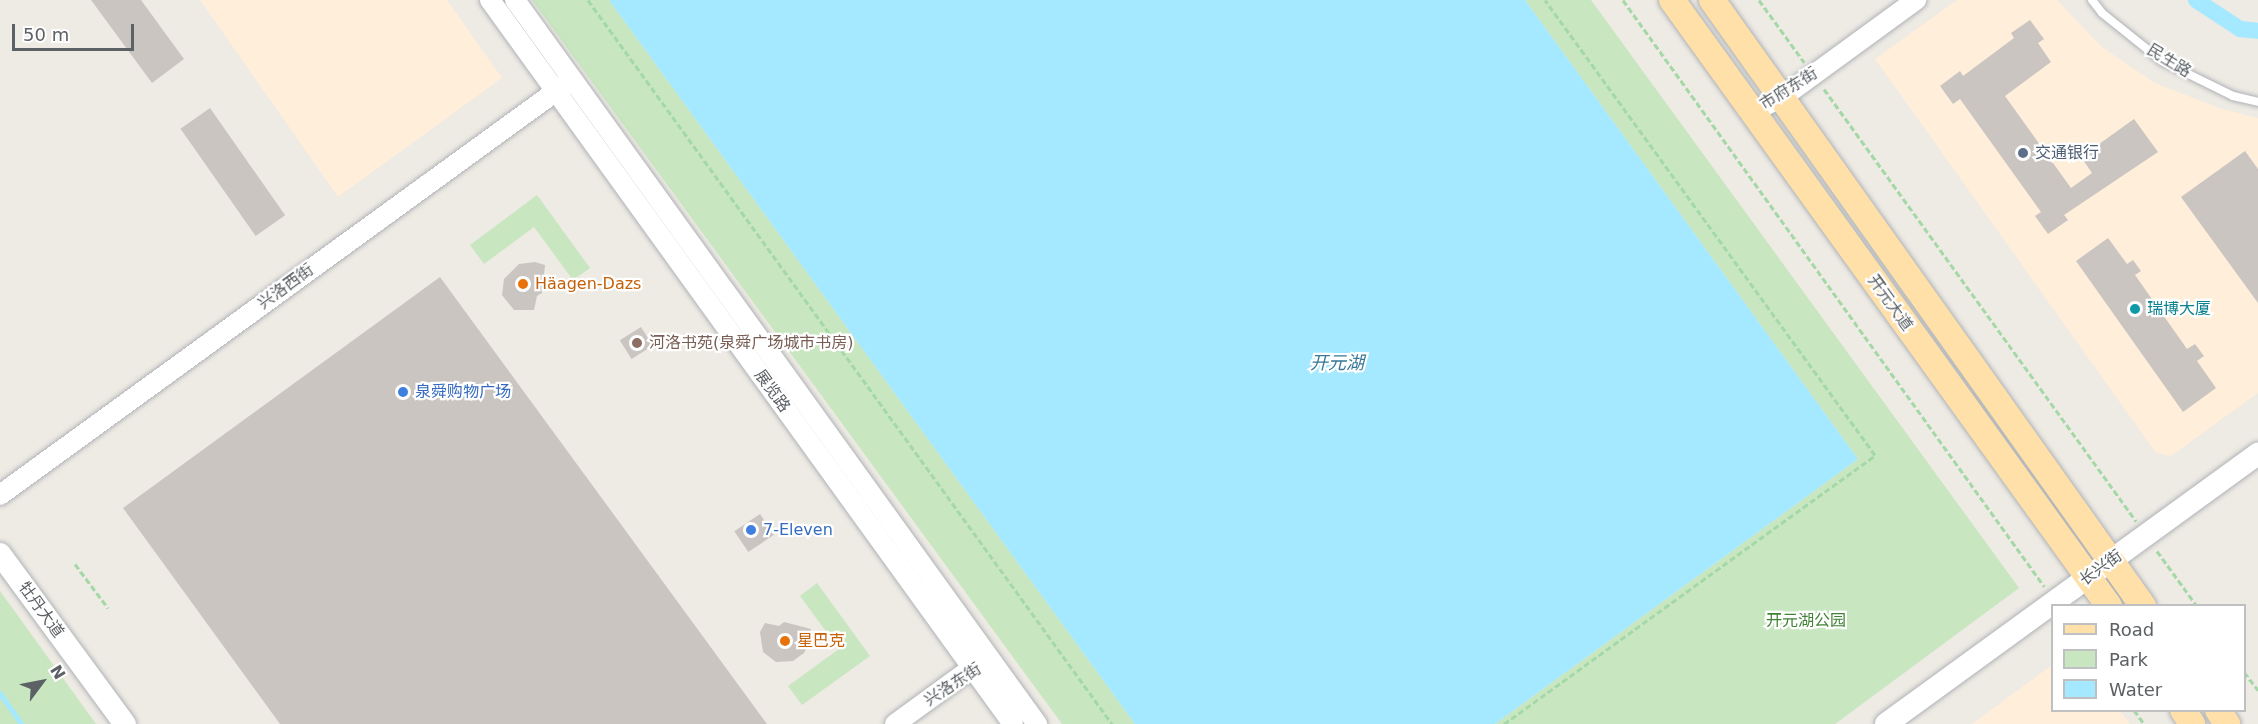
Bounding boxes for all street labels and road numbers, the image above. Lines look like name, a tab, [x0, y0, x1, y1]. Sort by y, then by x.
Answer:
street label: 民生路	[2143, 40, 2195, 82]
street label: 市府东街	[1757, 64, 1821, 114]
street label: 兴洛西街	[254, 260, 318, 314]
street label: 开元大道	[1863, 271, 1917, 335]
street label: 展览路	[750, 366, 794, 416]
street label: 长兴街	[2076, 546, 2126, 590]
street label: 牡丹大道	[14, 578, 68, 642]
street label: 兴洛东街	[921, 660, 985, 710]

